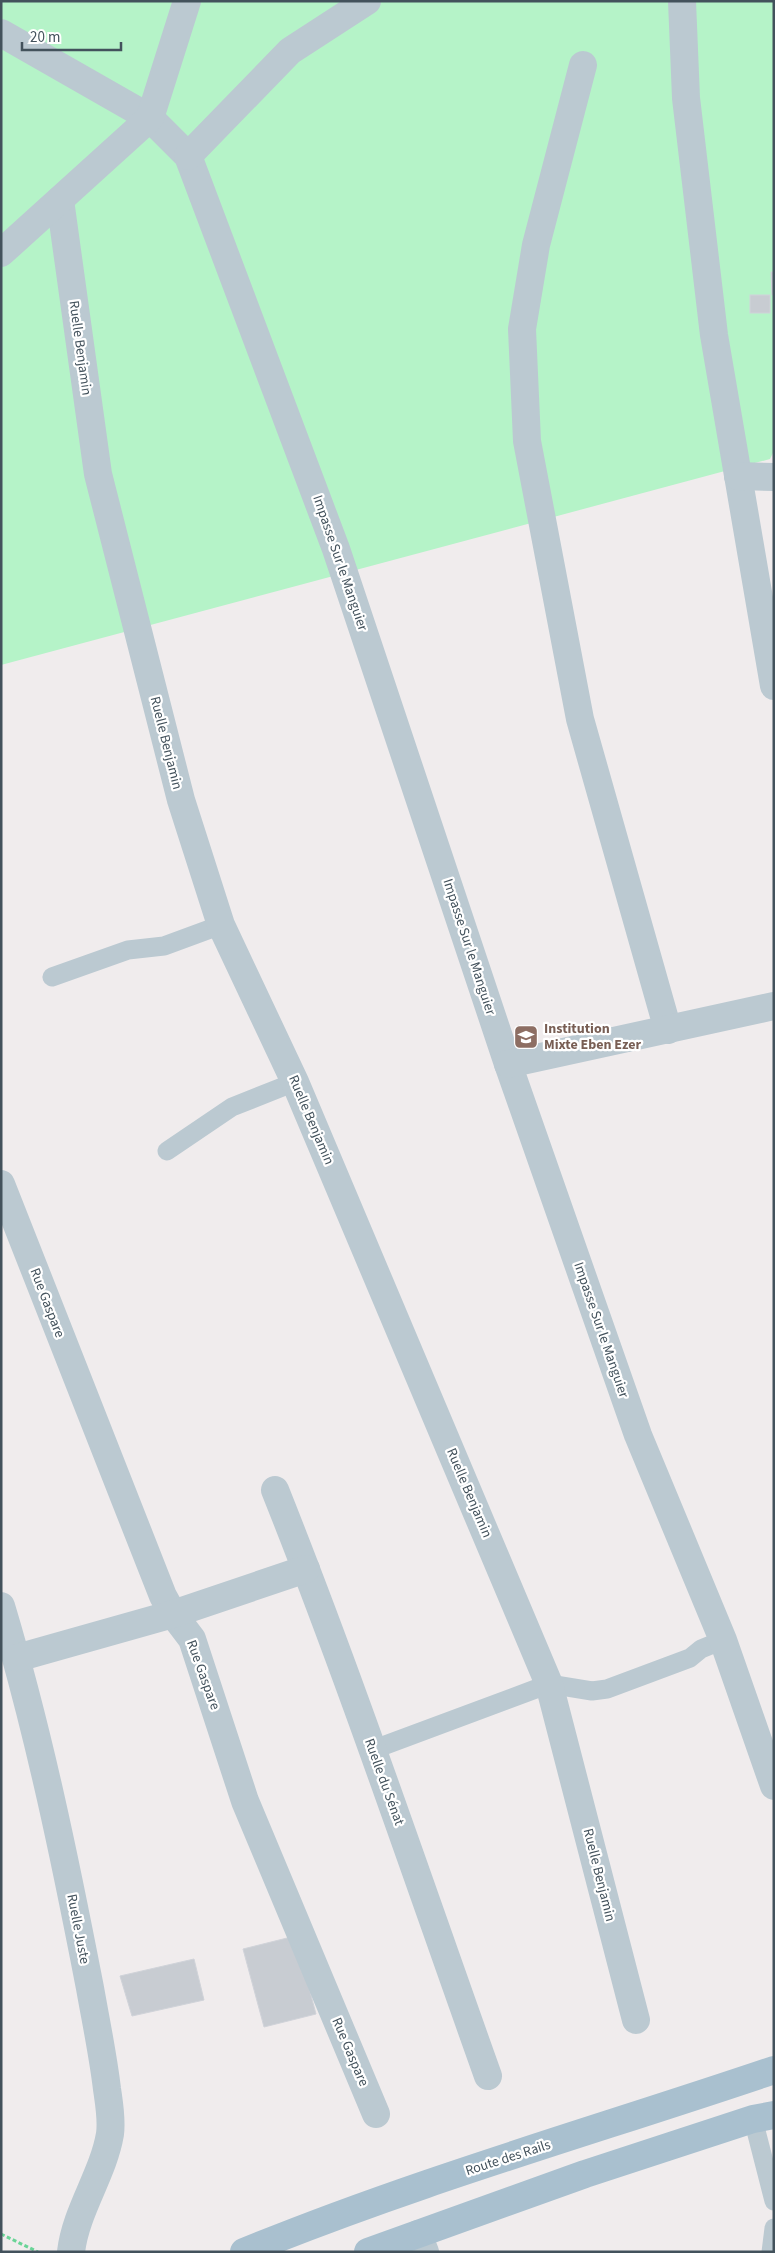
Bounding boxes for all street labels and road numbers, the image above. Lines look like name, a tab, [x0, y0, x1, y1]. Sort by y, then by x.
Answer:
street label: Ruelle Benjamin	[63, 299, 97, 397]
street label: Impasse Sur le Manguier	[307, 492, 373, 634]
street label: Ruelle Benjamin	[145, 694, 187, 792]
street label: Impasse Sur le Manguier	[438, 876, 501, 1018]
street label: Ruelle Benjamin	[283, 1072, 339, 1168]
street label: Impasse Sur le Manguier	[568, 1259, 634, 1401]
street label: Rue Gaspare	[25, 1265, 69, 1341]
street label: Ruelle Benjamin	[441, 1445, 497, 1541]
street label: Rue Gaspare	[181, 1637, 225, 1713]
street label: Ruelle du Sénat	[359, 1736, 409, 1829]
street label: Ruelle Benjamin	[578, 1826, 620, 1924]
street label: Ruelle Juste	[61, 1892, 95, 1966]
street label: Rue Gaspare	[326, 2014, 374, 2090]
street label: Route des Rails	[463, 2135, 553, 2181]

